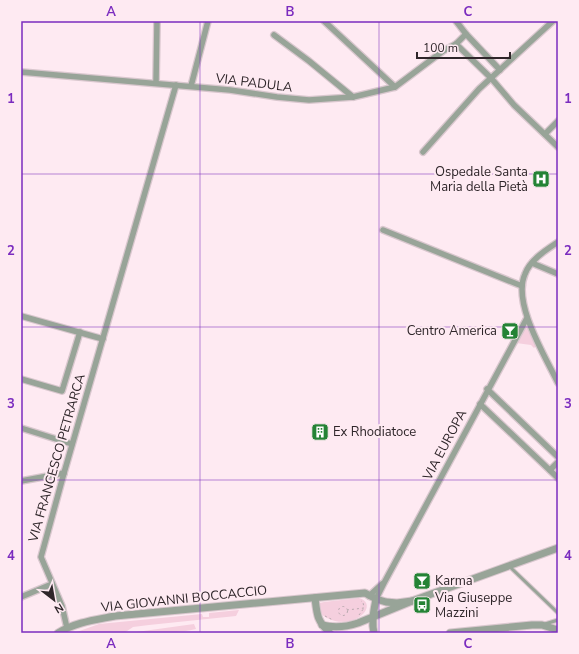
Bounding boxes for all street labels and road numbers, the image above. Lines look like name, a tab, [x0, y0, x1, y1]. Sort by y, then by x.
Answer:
street label: VIA PADULA	[214, 69, 294, 97]
street label: VIA FRANCESCO PETRARCA	[24, 371, 90, 545]
street label: VIA EUROPA	[418, 406, 471, 484]
street label: VIA GIOVANNI BOCCACCIO	[99, 581, 268, 617]

